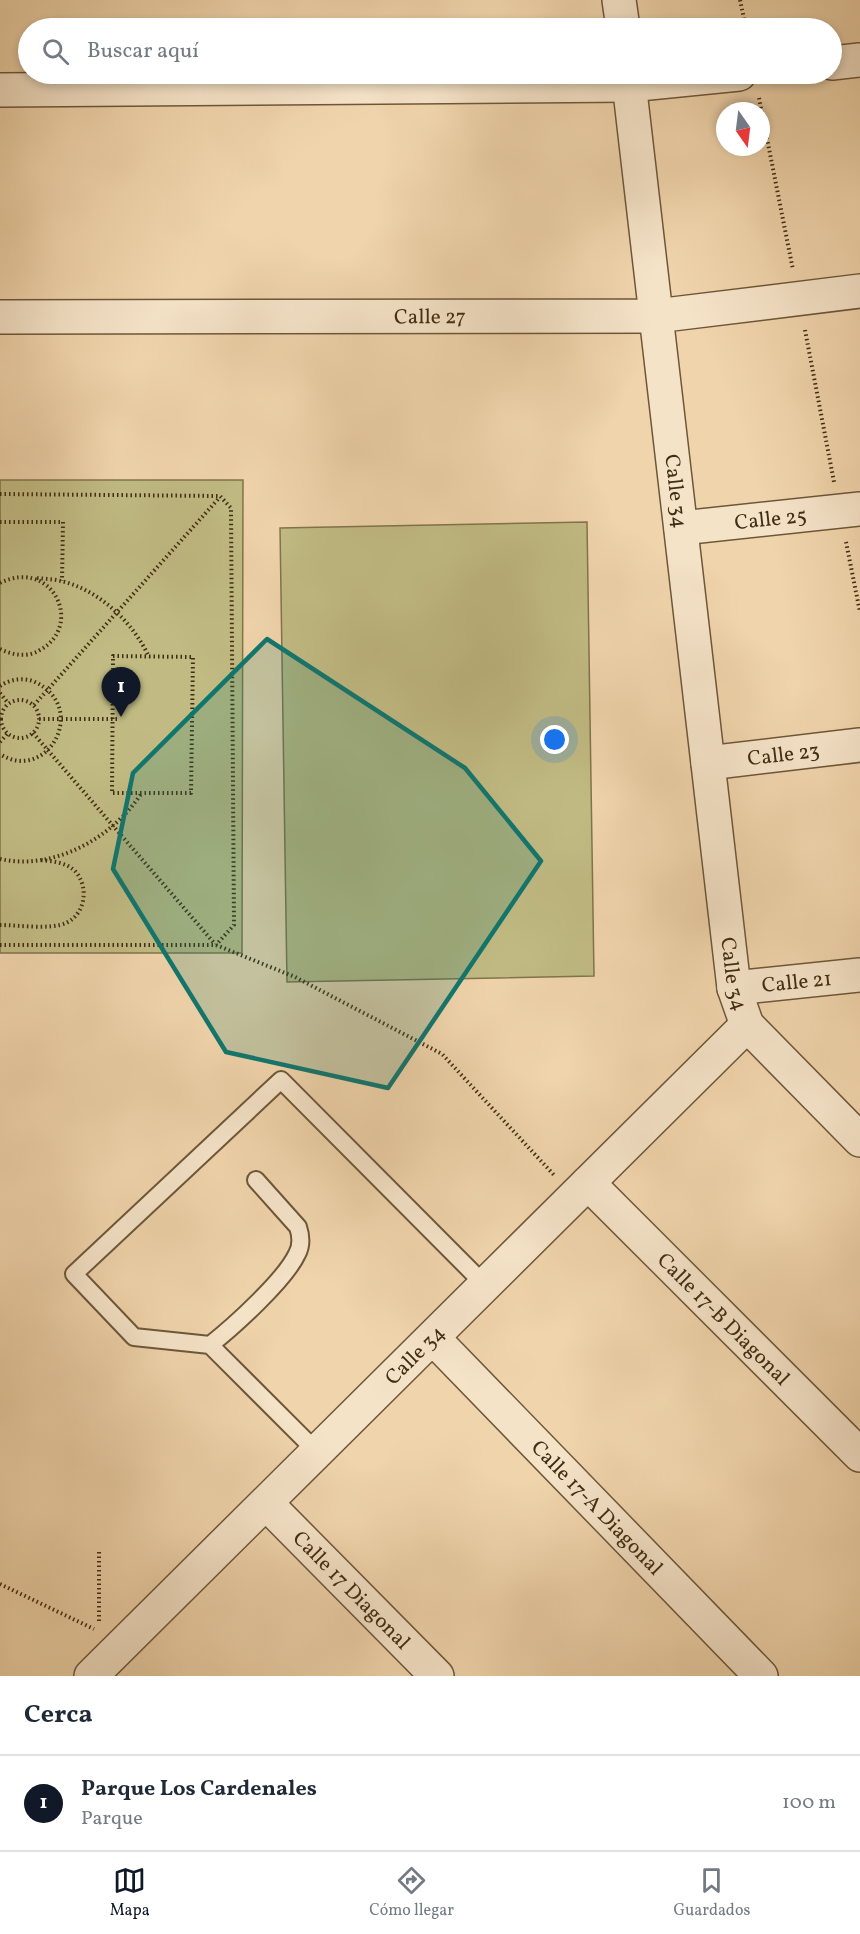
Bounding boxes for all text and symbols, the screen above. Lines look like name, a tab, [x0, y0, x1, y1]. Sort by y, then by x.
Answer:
search box	[18, 18, 842, 84]
icon: search	[39, 35, 72, 68]
text: Buscar aquí	[87, 36, 199, 67]
north arrow	[716, 102, 770, 156]
street label: Calle 27	[394, 303, 466, 332]
street label: Calle 34	[656, 453, 694, 530]
street label: Calle 25	[733, 502, 808, 538]
pin: 1	[102, 668, 140, 717]
your location	[540, 725, 569, 754]
street label: Calle 23	[746, 737, 821, 774]
street label: Calle 34	[712, 936, 754, 1015]
street label: Calle 21	[760, 965, 833, 1001]
street label: Calle 17-B Diagonal	[650, 1247, 796, 1393]
street label: Calle 34	[379, 1319, 452, 1392]
street label: Calle 17-A Diagonal	[524, 1434, 669, 1583]
street label: Calle 17 Diagonal	[285, 1525, 416, 1657]
text: Cerca	[24, 1697, 93, 1733]
text: Parque Los Cardenales	[81, 1774, 317, 1805]
text: 1	[39, 1789, 48, 1817]
text: 100 m	[782, 1789, 836, 1817]
text: Parque	[81, 1805, 143, 1833]
tab: Mapa	[110, 1864, 150, 1922]
tab: Cómo llegar	[369, 1864, 454, 1922]
tab: Guardados	[673, 1864, 750, 1922]

